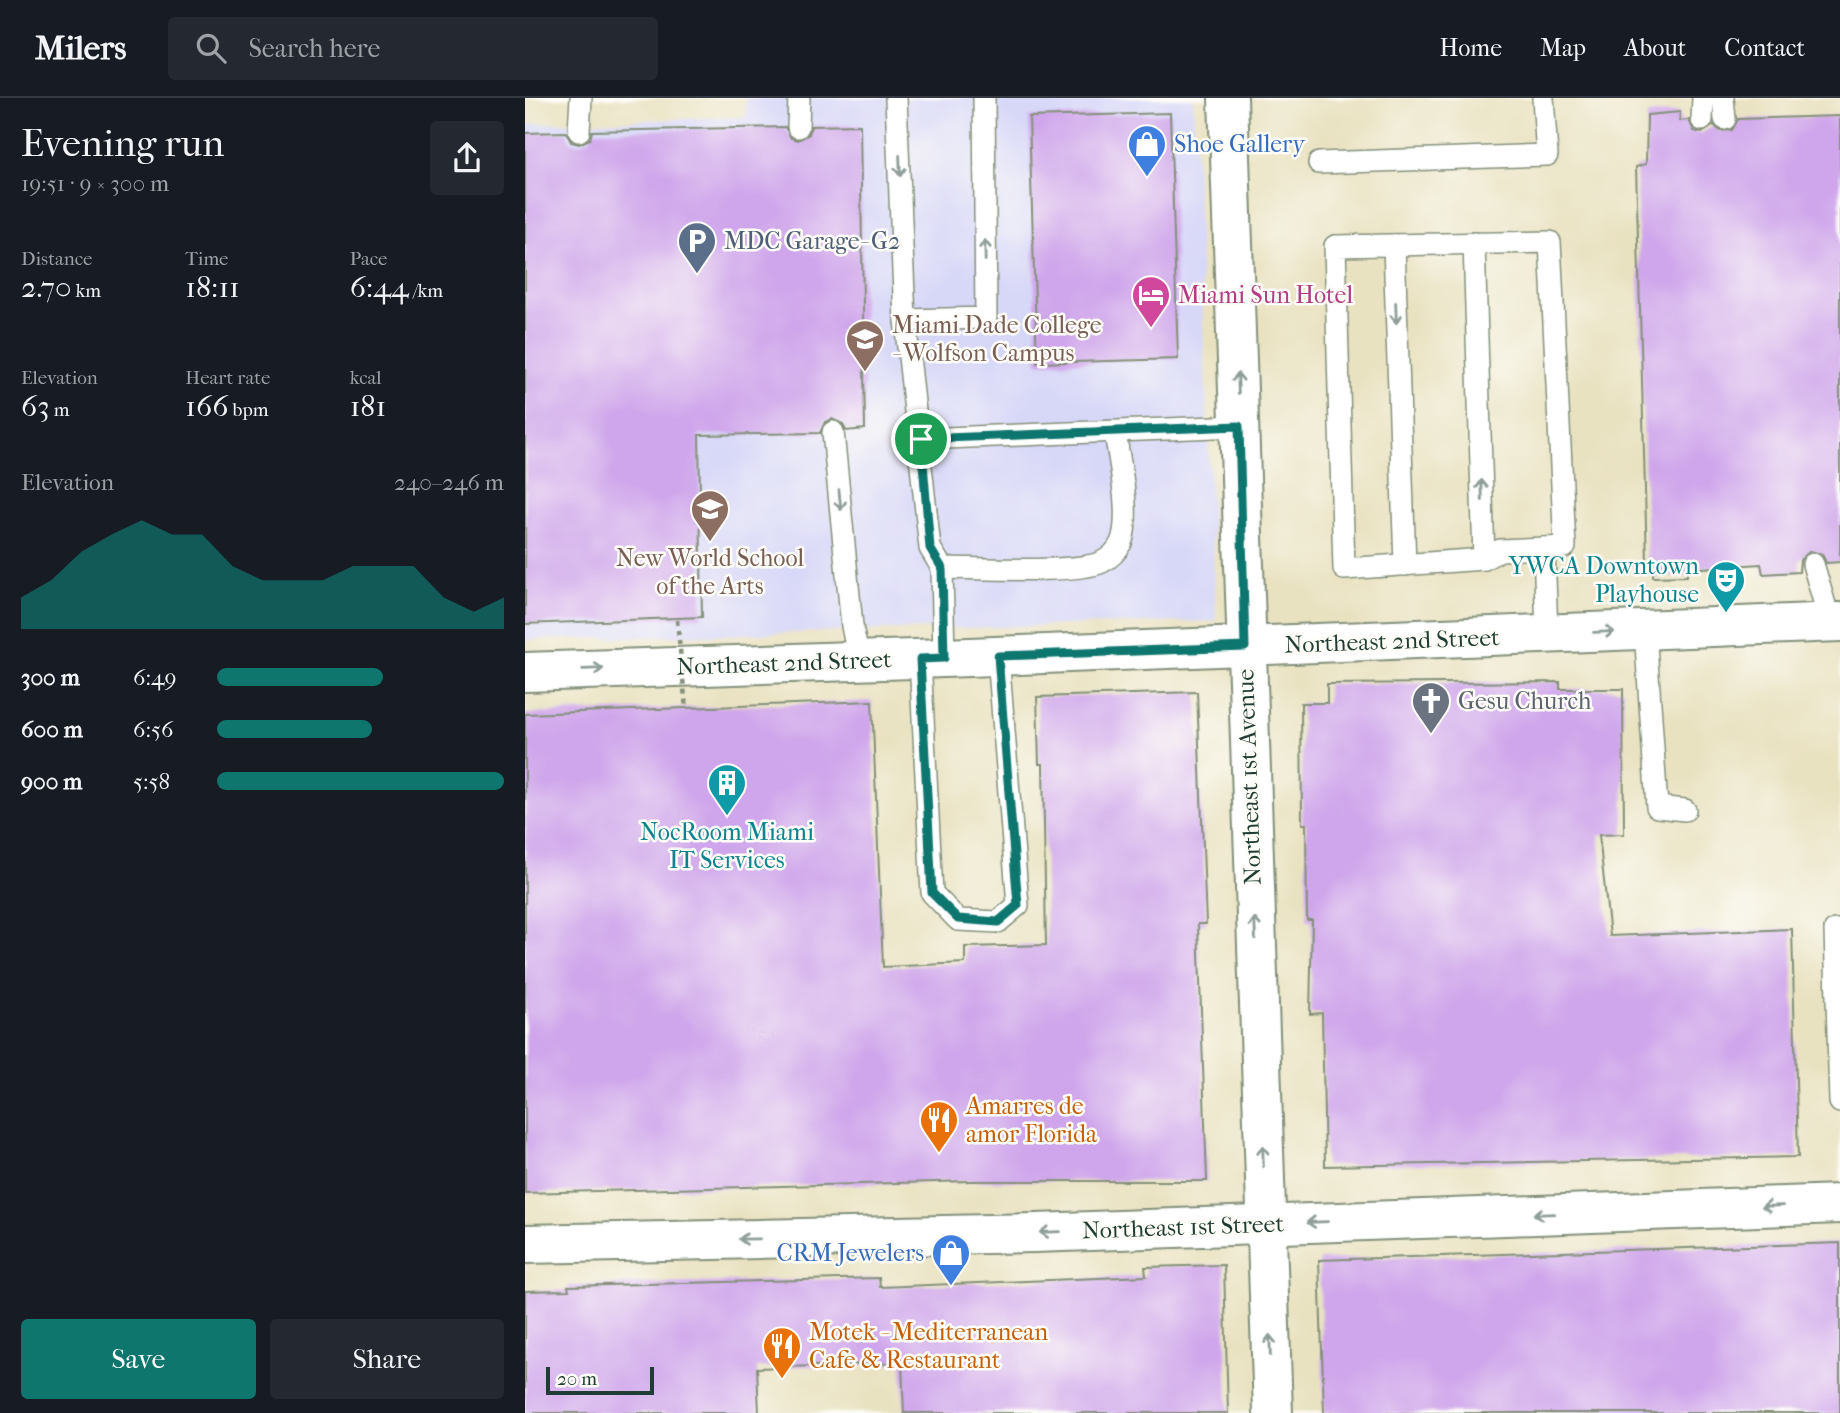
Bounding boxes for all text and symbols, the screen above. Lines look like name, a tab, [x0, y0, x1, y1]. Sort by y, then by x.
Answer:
search box	[168, 17, 658, 80]
text: Milers	[35, 29, 126, 68]
icon: search	[192, 29, 230, 67]
text: Search here	[248, 33, 380, 64]
text: Home	[1440, 34, 1502, 62]
text: Map	[1540, 34, 1586, 62]
text: About	[1624, 34, 1686, 62]
text: Contact	[1724, 34, 1805, 62]
text: Evening run	[21, 121, 224, 166]
button: share	[430, 121, 504, 195]
shop icon: Shoe Gallery	[1126, 123, 1168, 178]
place label: Shoe Gallery	[1174, 130, 1306, 158]
one-way arrow	[894, 154, 907, 177]
text: 19:51 · 9 × 300 m	[21, 170, 169, 197]
parking icon: MDC Garage- G2	[676, 220, 718, 275]
place label: MDC Garage- G2	[724, 227, 900, 255]
one-way arrow	[979, 239, 992, 262]
text: Distance	[21, 248, 92, 270]
text: Time	[185, 248, 229, 270]
text: Pace	[350, 248, 388, 270]
text: 2.70	[21, 270, 71, 305]
text: 18:11	[185, 270, 240, 305]
text: 6:44	[350, 270, 409, 305]
hotel icon: Miami Sun Hotel	[1130, 274, 1172, 329]
text: km	[71, 280, 101, 302]
text: /km	[409, 280, 443, 302]
place label: Miami Sun Hotel	[1178, 281, 1353, 309]
one-way arrow	[1389, 301, 1403, 324]
place label: Miami Dade College - Wolfson Campus	[892, 311, 1102, 367]
school or university icon: Miami Dade College - Wolfson Campus	[844, 318, 886, 373]
text: Elevation	[21, 367, 98, 389]
text: Heart rate	[185, 367, 270, 389]
text: kcal	[350, 367, 382, 389]
one-way arrow	[1231, 371, 1244, 394]
text: 63	[21, 389, 50, 424]
text: 166	[185, 389, 228, 424]
text: 181	[350, 389, 386, 424]
text: m	[50, 399, 69, 421]
text: bpm	[228, 399, 268, 421]
pin	[891, 409, 951, 469]
icon: arrive	[902, 420, 940, 458]
text: Elevation	[21, 469, 114, 496]
text: 240–246 m	[394, 469, 504, 496]
one-way arrow	[1475, 479, 1489, 502]
school or university icon: New World School of the Arts	[689, 488, 731, 543]
one-way arrow	[834, 488, 847, 511]
place label: New World School of the Arts	[616, 544, 804, 600]
place label: YWCA Downtown Playhouse	[1508, 552, 1699, 608]
theatre icon: YWCA Downtown Playhouse	[1705, 559, 1747, 614]
street label: Northeast 2nd Street	[1284, 623, 1501, 659]
one-way arrow	[1592, 625, 1615, 638]
street label: Northeast 2nd Street	[676, 645, 893, 681]
one-way arrow	[581, 663, 604, 676]
text: 300 m	[21, 664, 80, 691]
text: 6:49	[133, 664, 177, 691]
street label: Northeast 1st Avenue	[1231, 668, 1267, 886]
church icon: Gesu Church	[1410, 680, 1452, 735]
place label: Gesu Church	[1458, 687, 1592, 715]
text: 600 m	[21, 716, 83, 743]
text: 6:56	[133, 716, 173, 743]
building icon: NocRoom Miami IT Services	[706, 762, 748, 817]
text: 900 m	[21, 768, 83, 795]
text: 5:58	[133, 768, 170, 795]
place label: NocRoom Miami IT Services	[640, 818, 814, 874]
one-way arrow	[1248, 917, 1261, 940]
place label: Amarres de amor Florida	[965, 1092, 1098, 1148]
restaurant icon: Amarres de amor Florida	[918, 1099, 960, 1154]
one-way arrow	[1256, 1145, 1269, 1168]
one-way arrow	[1761, 1200, 1784, 1213]
one-way arrow	[1533, 1208, 1556, 1221]
street label: Northeast 1st Street	[1082, 1209, 1285, 1245]
one-way arrow	[1306, 1216, 1329, 1229]
one-way arrow	[1039, 1226, 1062, 1239]
one-way arrow	[738, 1232, 761, 1246]
shop icon: CRM Jewelers	[930, 1232, 972, 1287]
place label: CRM Jewelers	[777, 1239, 924, 1267]
place label: Motek - Mediterranean Cafe & Restaurant	[809, 1318, 1048, 1374]
button: Save	[21, 1319, 256, 1399]
button: Share	[270, 1319, 504, 1399]
restaurant icon: Motek - Mediterranean Cafe & Restaurant	[761, 1325, 803, 1380]
one-way arrow	[1264, 1334, 1277, 1357]
scale bar	[546, 1364, 655, 1396]
text: 20 m	[557, 1368, 597, 1390]

